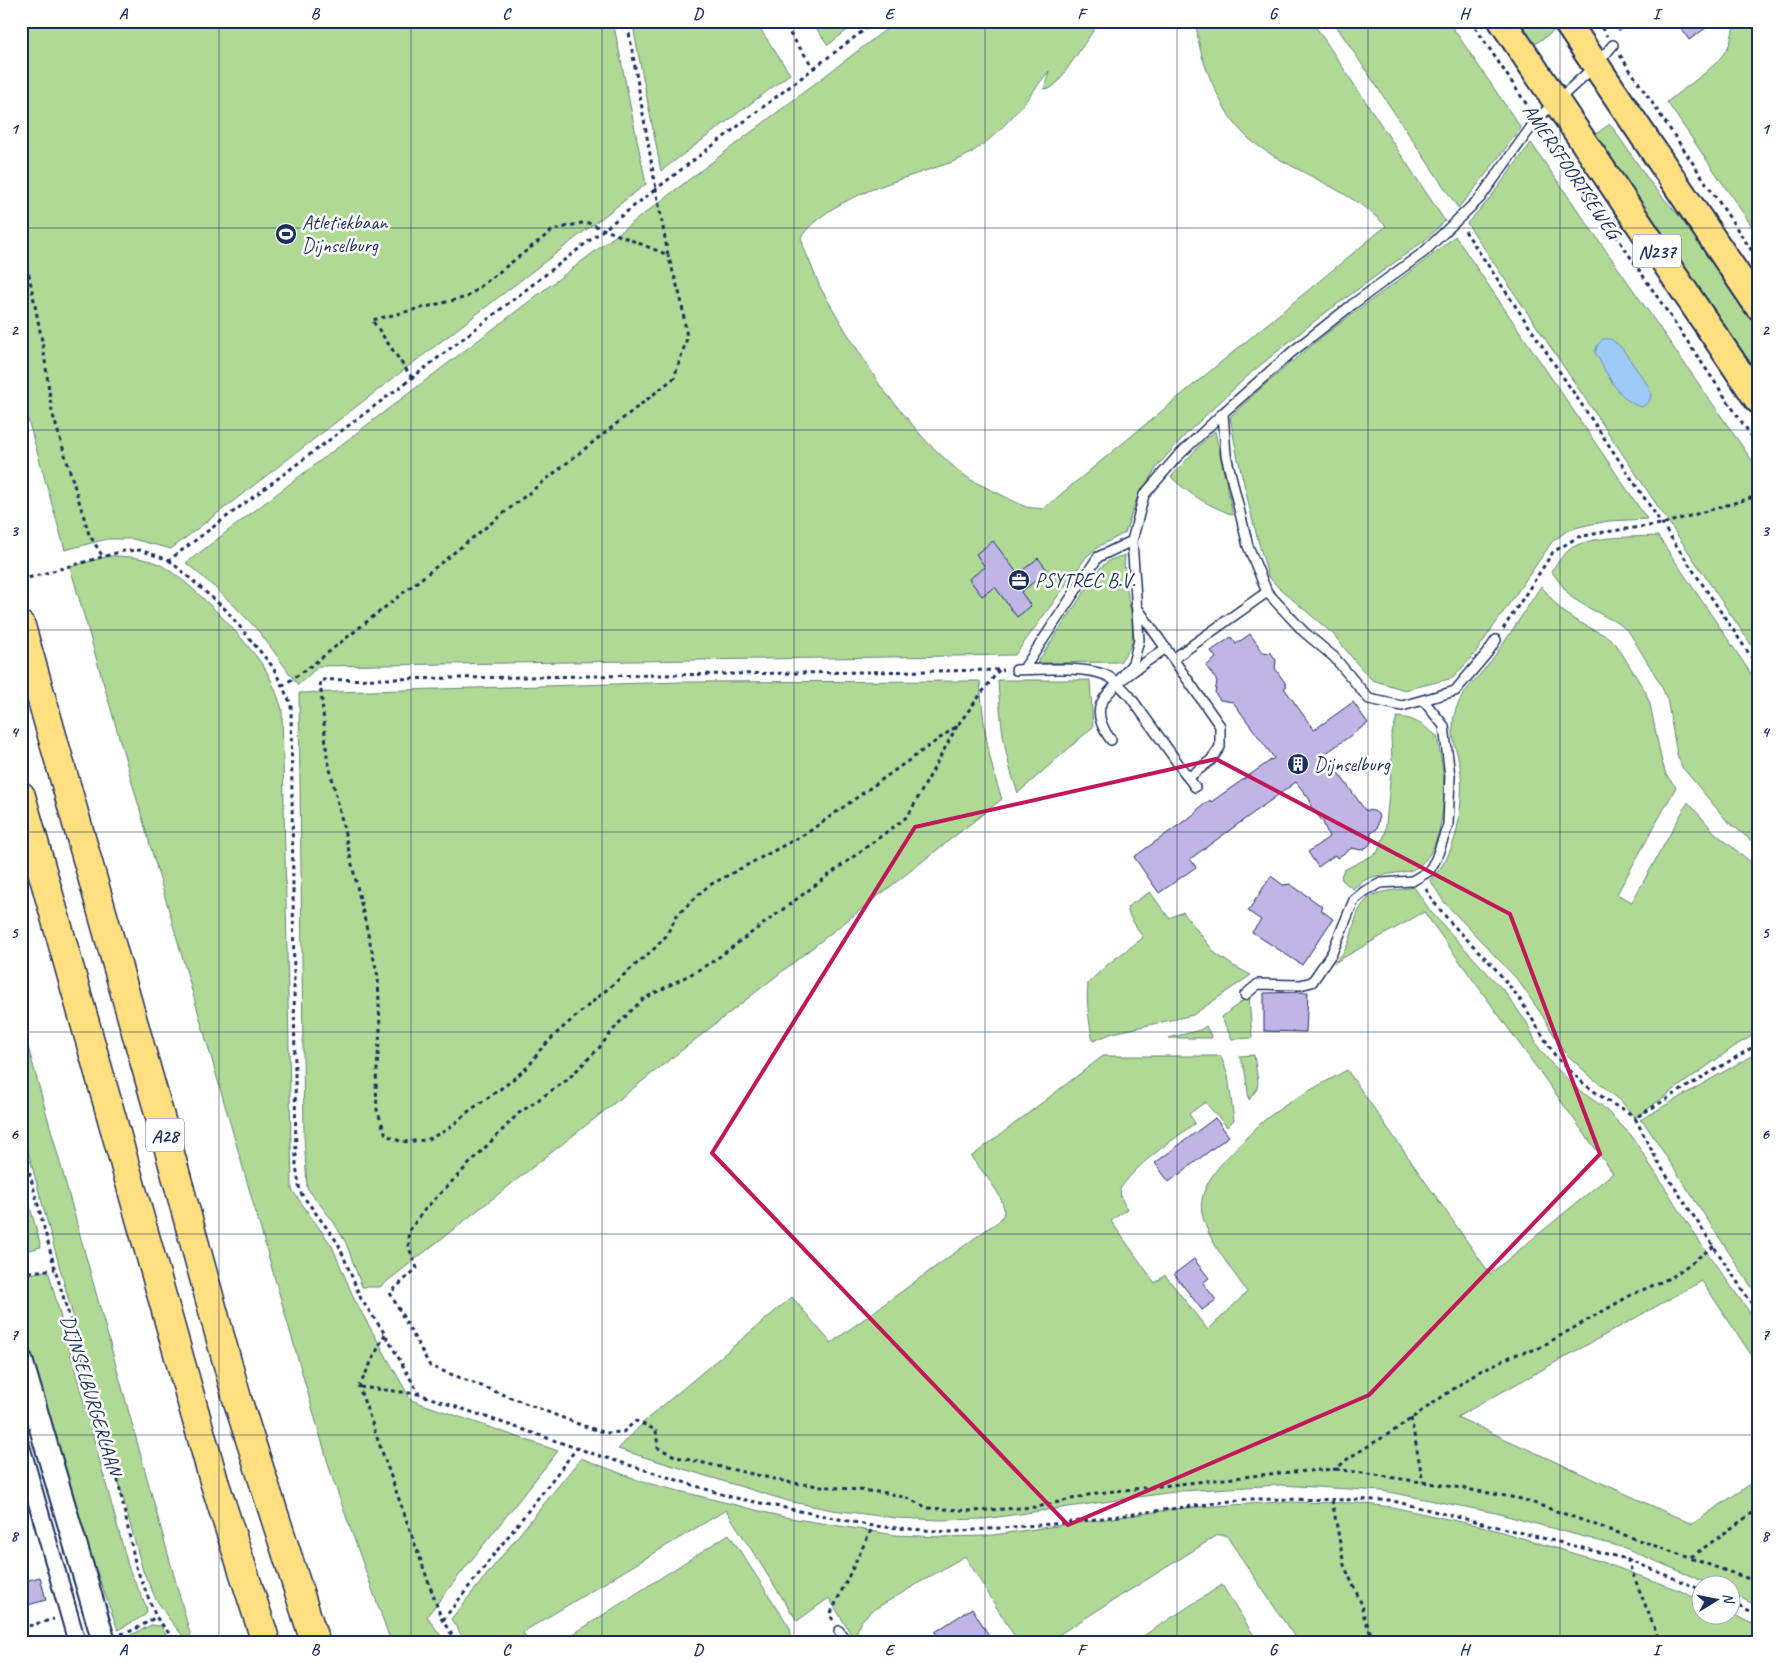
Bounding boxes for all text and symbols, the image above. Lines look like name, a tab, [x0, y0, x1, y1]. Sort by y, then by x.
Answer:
text: A	[119, 4, 129, 24]
text: B	[311, 4, 321, 24]
text: C	[502, 4, 512, 24]
text: D	[693, 4, 704, 24]
text: E	[885, 4, 896, 24]
text: F	[1077, 4, 1088, 24]
text: G	[1269, 4, 1279, 24]
text: H	[1459, 4, 1471, 24]
text: I	[1653, 4, 1663, 24]
street label: AMERSFOORTSEWEG	[1517, 99, 1628, 246]
text: 1	[10, 119, 19, 139]
text: 1	[1761, 119, 1770, 139]
place label: Atletiekbaan Dijnselburg	[302, 210, 388, 258]
sports icon: Atletiekbaan Dijnselburg	[274, 222, 298, 246]
road number: N237	[1633, 235, 1681, 268]
text: 2	[10, 320, 19, 340]
text: 2	[1761, 320, 1770, 340]
text: 3	[10, 521, 19, 541]
text: 3	[1761, 521, 1770, 541]
office icon: PSYTREC B.V.	[1007, 568, 1031, 592]
place label: PSYTREC B.V.	[1035, 568, 1136, 593]
text: 4	[10, 722, 19, 742]
text: 4	[1761, 722, 1770, 742]
building icon: Dijnselburg	[1286, 752, 1310, 776]
place label: Dijnselburg	[1314, 752, 1391, 777]
text: 5	[11, 923, 20, 943]
text: 5	[1762, 923, 1771, 943]
road number: A28	[146, 1118, 184, 1152]
text: 6	[10, 1124, 19, 1144]
text: 6	[1761, 1124, 1770, 1144]
street label: DIJNSELBURGERLAAN	[55, 1312, 129, 1481]
text: 7	[10, 1325, 19, 1345]
text: 7	[1761, 1325, 1770, 1345]
text: 8	[10, 1526, 19, 1546]
text: 8	[1761, 1526, 1770, 1546]
north arrow	[1692, 1576, 1742, 1626]
text: N	[1719, 1592, 1738, 1606]
text: A	[119, 1640, 129, 1660]
text: B	[311, 1640, 321, 1660]
text: C	[502, 1640, 512, 1660]
text: D	[693, 1640, 704, 1660]
text: E	[885, 1640, 896, 1660]
text: F	[1077, 1640, 1088, 1660]
text: G	[1269, 1640, 1279, 1660]
text: H	[1459, 1640, 1471, 1660]
text: I	[1653, 1640, 1663, 1660]

